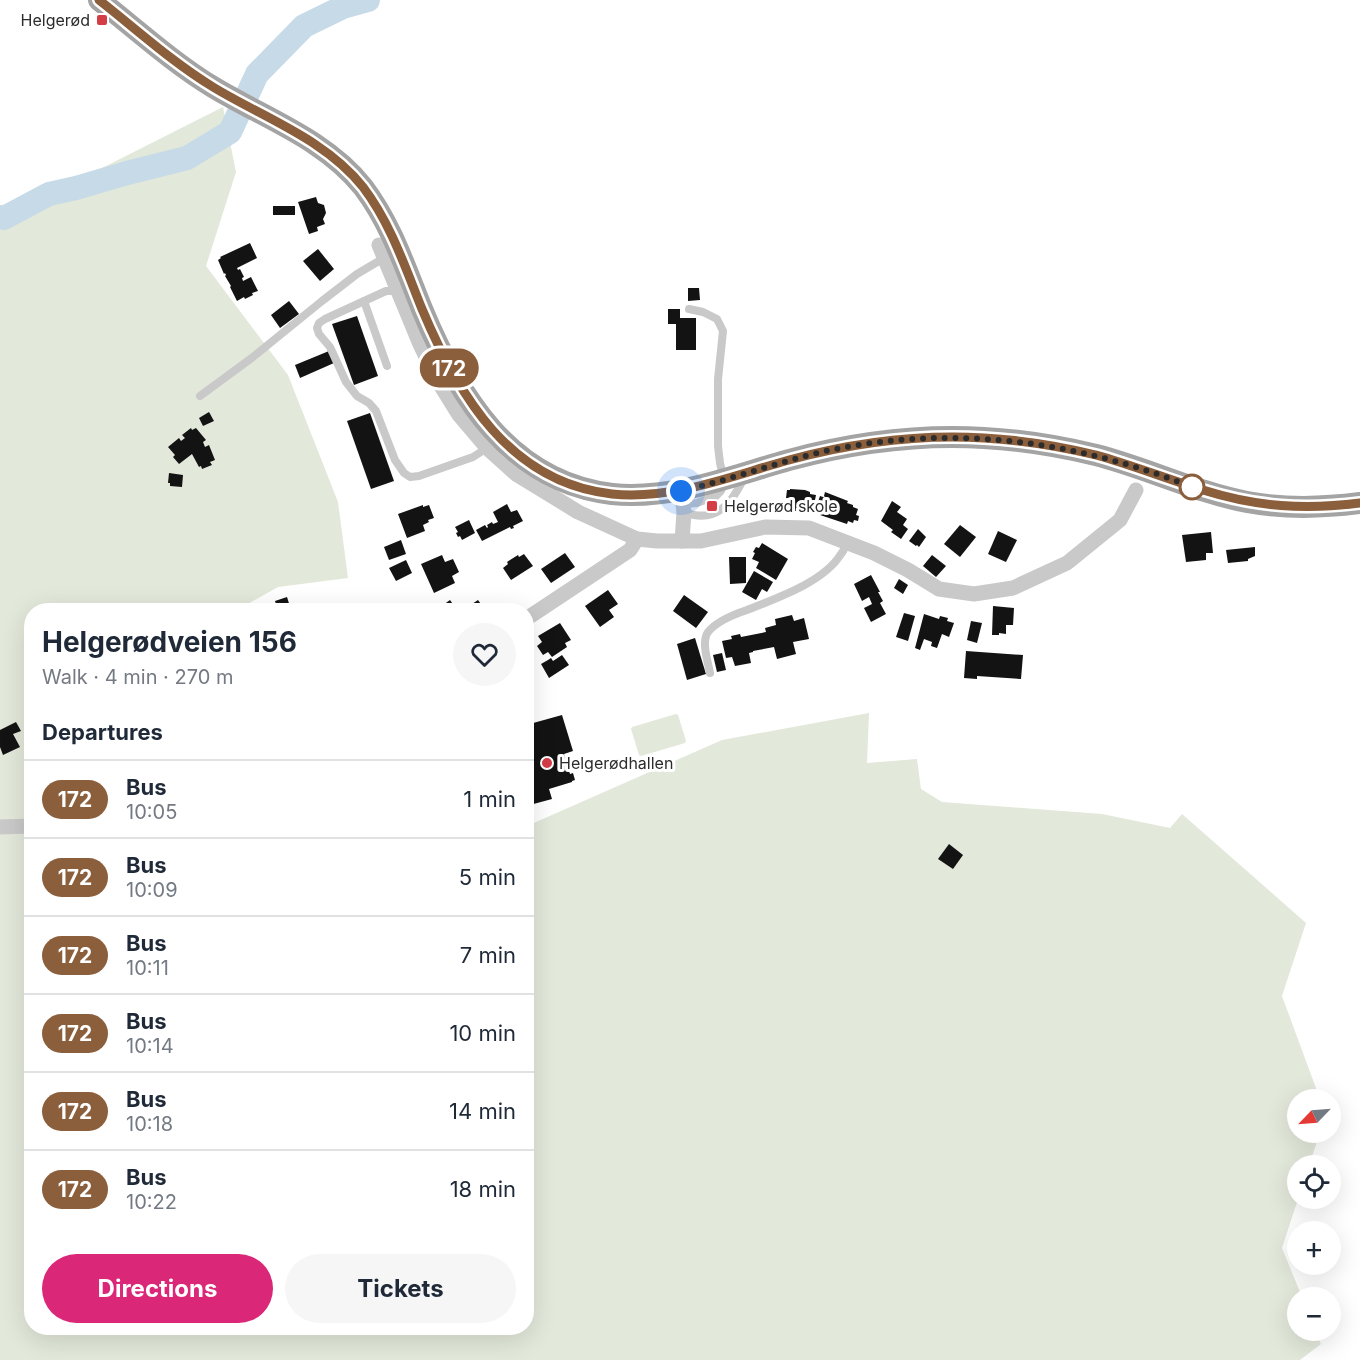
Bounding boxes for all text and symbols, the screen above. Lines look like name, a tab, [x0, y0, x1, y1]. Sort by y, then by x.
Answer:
place label: Helgerød	[21, 10, 90, 30]
marker: Helgerød	[95, 13, 109, 27]
line badge: 172	[414, 348, 484, 388]
text: 172	[432, 356, 466, 381]
unlabelled marker	[1179, 474, 1205, 500]
your location	[666, 476, 696, 506]
place label: Helgerød skole	[724, 496, 838, 516]
marker: Helgerød skole	[705, 499, 719, 513]
button: heart	[453, 623, 516, 686]
text: Helgerødveien 156	[42, 625, 297, 659]
text: Walk · 4 min · 270 m	[42, 665, 233, 689]
text: Departures	[42, 719, 163, 745]
place label: Helgerødhallen	[559, 753, 673, 773]
marker: Helgerødhallen	[540, 756, 554, 770]
text: Bus	[126, 774, 167, 800]
text: 1 min	[463, 786, 516, 812]
text: 172	[58, 787, 92, 812]
text: 10:05	[126, 800, 177, 824]
text: Bus	[126, 852, 167, 878]
text: 5 min	[459, 864, 516, 890]
text: 172	[58, 865, 92, 890]
text: 10:09	[126, 878, 178, 902]
text: Bus	[126, 930, 167, 956]
text: 7 min	[460, 942, 516, 968]
text: 172	[58, 943, 92, 968]
text: 10:11	[126, 956, 169, 980]
text: Bus	[126, 1008, 167, 1034]
text: 10 min	[449, 1020, 516, 1046]
text: 172	[58, 1021, 92, 1046]
text: 10:14	[126, 1034, 174, 1058]
text: Bus	[126, 1086, 167, 1112]
north arrow	[1287, 1089, 1341, 1143]
map controls	[1287, 1089, 1341, 1341]
text: 14 min	[449, 1098, 516, 1124]
text: 172	[58, 1099, 92, 1124]
text: 10:18	[126, 1112, 173, 1136]
button: locate	[1287, 1155, 1341, 1209]
text: Bus	[126, 1164, 167, 1190]
text: 18 min	[450, 1176, 516, 1202]
text: 172	[58, 1177, 92, 1202]
text: 10:22	[126, 1190, 177, 1214]
button: +	[1287, 1221, 1341, 1275]
button: Directions	[42, 1254, 273, 1323]
button: Tickets	[285, 1254, 516, 1323]
button: −	[1287, 1287, 1341, 1341]

